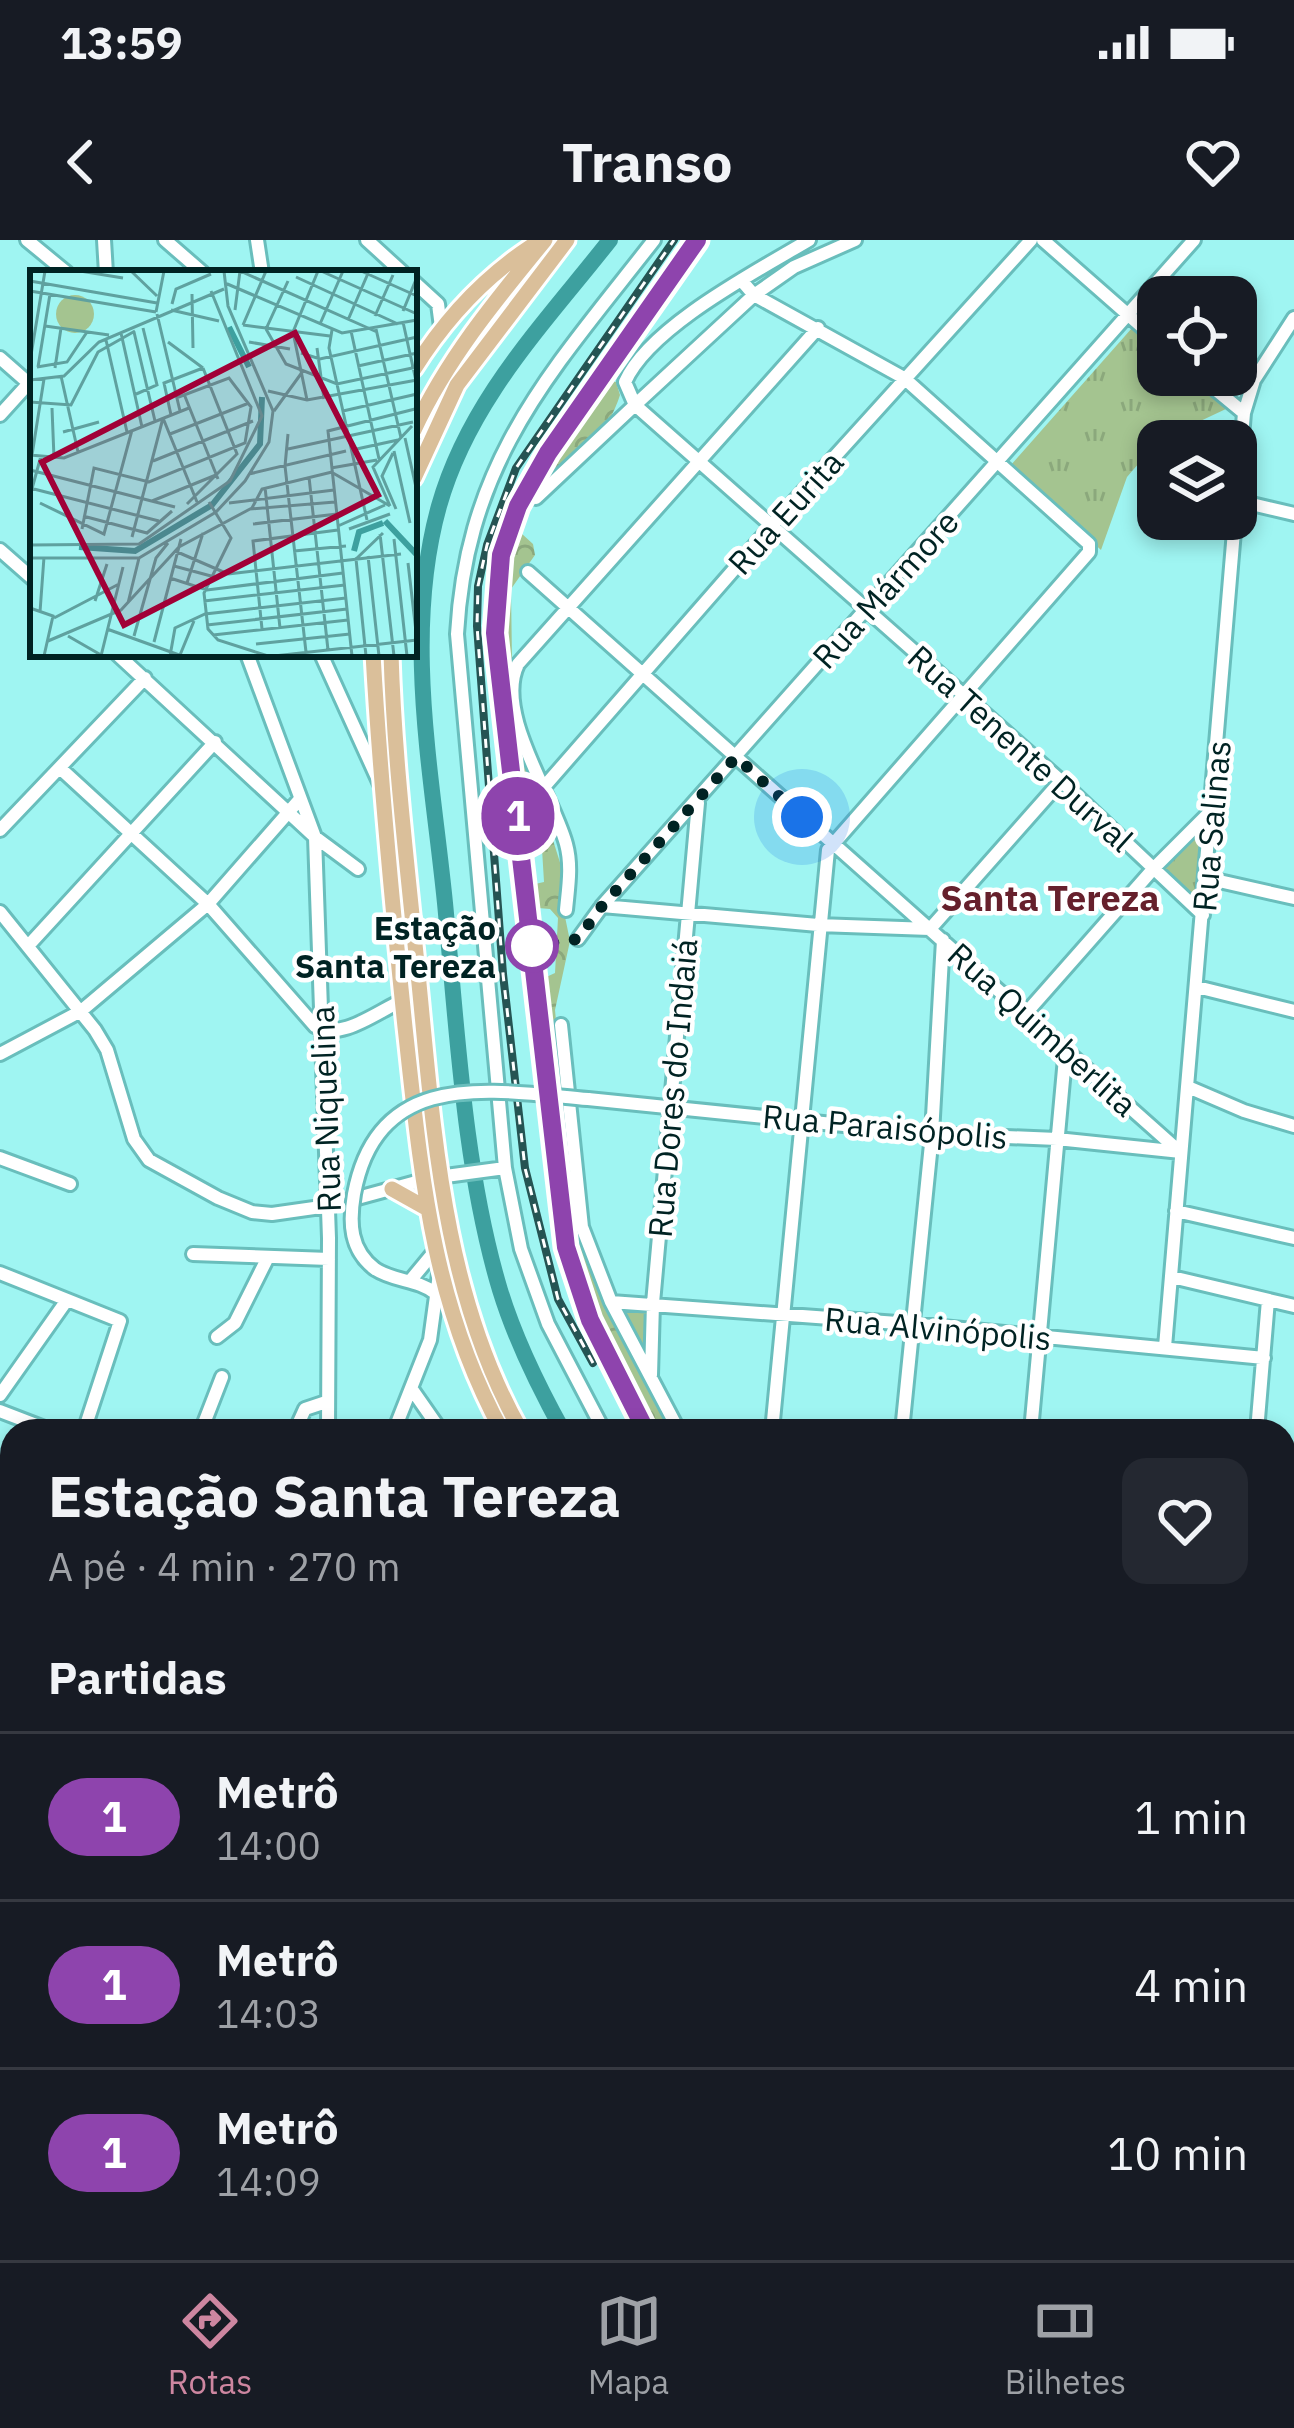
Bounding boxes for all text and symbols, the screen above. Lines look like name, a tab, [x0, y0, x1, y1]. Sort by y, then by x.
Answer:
text: 13:59	[60, 13, 183, 71]
text: Transo	[562, 127, 732, 197]
icon: back	[48, 129, 114, 195]
icon: heart	[1180, 129, 1246, 195]
inset map	[30, 270, 417, 657]
map controls	[1137, 276, 1257, 540]
button: locate	[1137, 276, 1257, 396]
button: layers	[1137, 420, 1257, 540]
street label: Rua Eurita	[718, 441, 852, 583]
street label: Rua Mármore	[802, 501, 968, 677]
street label: Rua Tenente Durval	[899, 635, 1143, 861]
street label: Rua Salinas	[1182, 739, 1240, 913]
line badge: 1	[479, 777, 557, 855]
your location	[772, 787, 832, 847]
text: 1	[505, 788, 531, 843]
district label: Santa Tereza	[940, 874, 1160, 921]
place label: Estação Santa Tereza	[295, 906, 496, 987]
marker: Estação Santa Tereza	[507, 921, 557, 971]
street label: Rua Quimberlita	[939, 933, 1147, 1125]
street label: Rua Dores do Indaiá	[638, 937, 706, 1239]
street label: Rua Niquelina	[300, 1005, 350, 1213]
street label: Rua Paraisópolis	[761, 1094, 1009, 1158]
street label: Rua Alvinópolis	[823, 1297, 1053, 1359]
button: heart	[1122, 1458, 1248, 1584]
text: Estação Santa Tereza	[48, 1459, 620, 1533]
text: A pé · 4 min · 270 m	[48, 1541, 400, 1592]
text: Partidas	[48, 1648, 227, 1706]
text: Metrô	[216, 1762, 339, 1820]
text: 1 min	[1134, 1788, 1248, 1846]
text: 1	[101, 1789, 127, 1844]
text: 14:00	[216, 1820, 321, 1871]
text: Metrô	[216, 1930, 339, 1988]
text: 4 min	[1134, 1956, 1248, 2014]
text: 1	[101, 1957, 127, 2012]
text: 14:03	[216, 1988, 321, 2039]
text: Metrô	[216, 2098, 339, 2156]
text: 10 min	[1107, 2124, 1248, 2182]
text: 1	[101, 2125, 127, 2180]
text: 14:09	[216, 2156, 321, 2207]
tab: Rotas	[168, 2288, 252, 2403]
tab: Mapa	[588, 2288, 669, 2403]
tab: Bilhetes	[1005, 2288, 1126, 2403]

